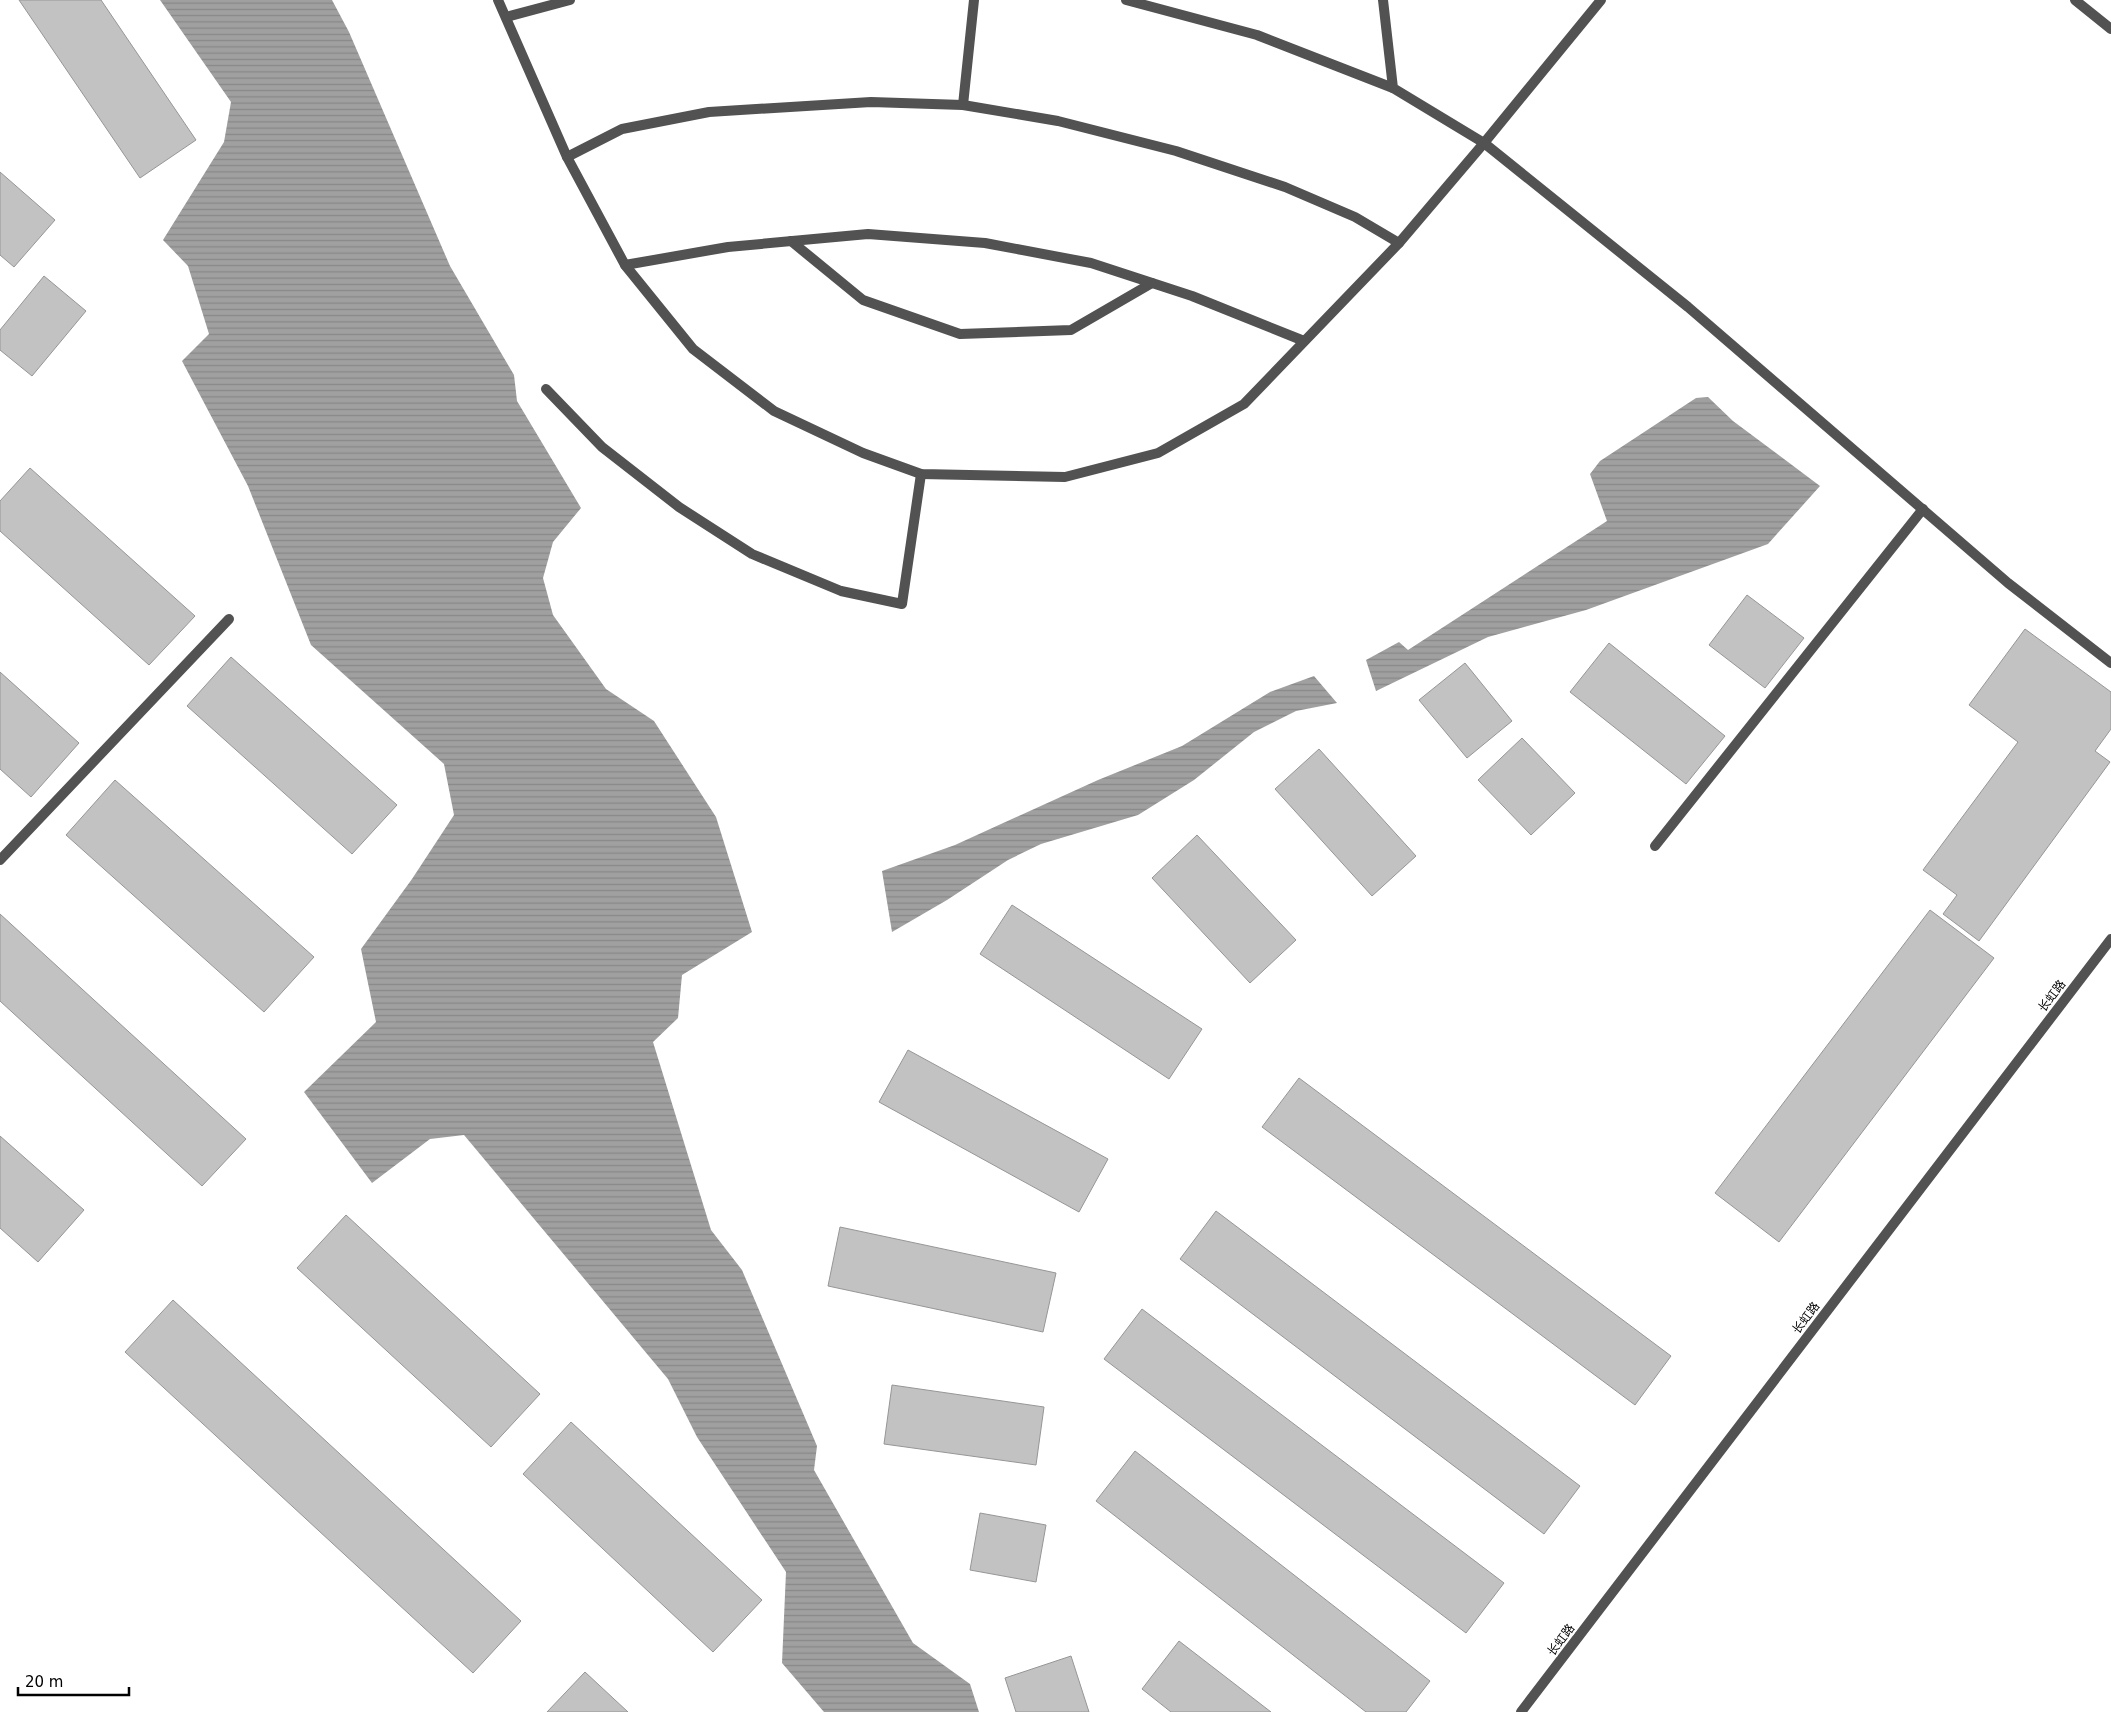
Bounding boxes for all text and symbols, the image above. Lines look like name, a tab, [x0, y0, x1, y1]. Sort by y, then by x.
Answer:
street label: 长虹路	[2036, 977, 2068, 1015]
street label: 长虹路	[1790, 1299, 1822, 1337]
street label: 长虹路	[1545, 1621, 1577, 1659]
scale bar	[18, 1664, 129, 1696]
text: 20 m	[25, 1673, 63, 1691]

